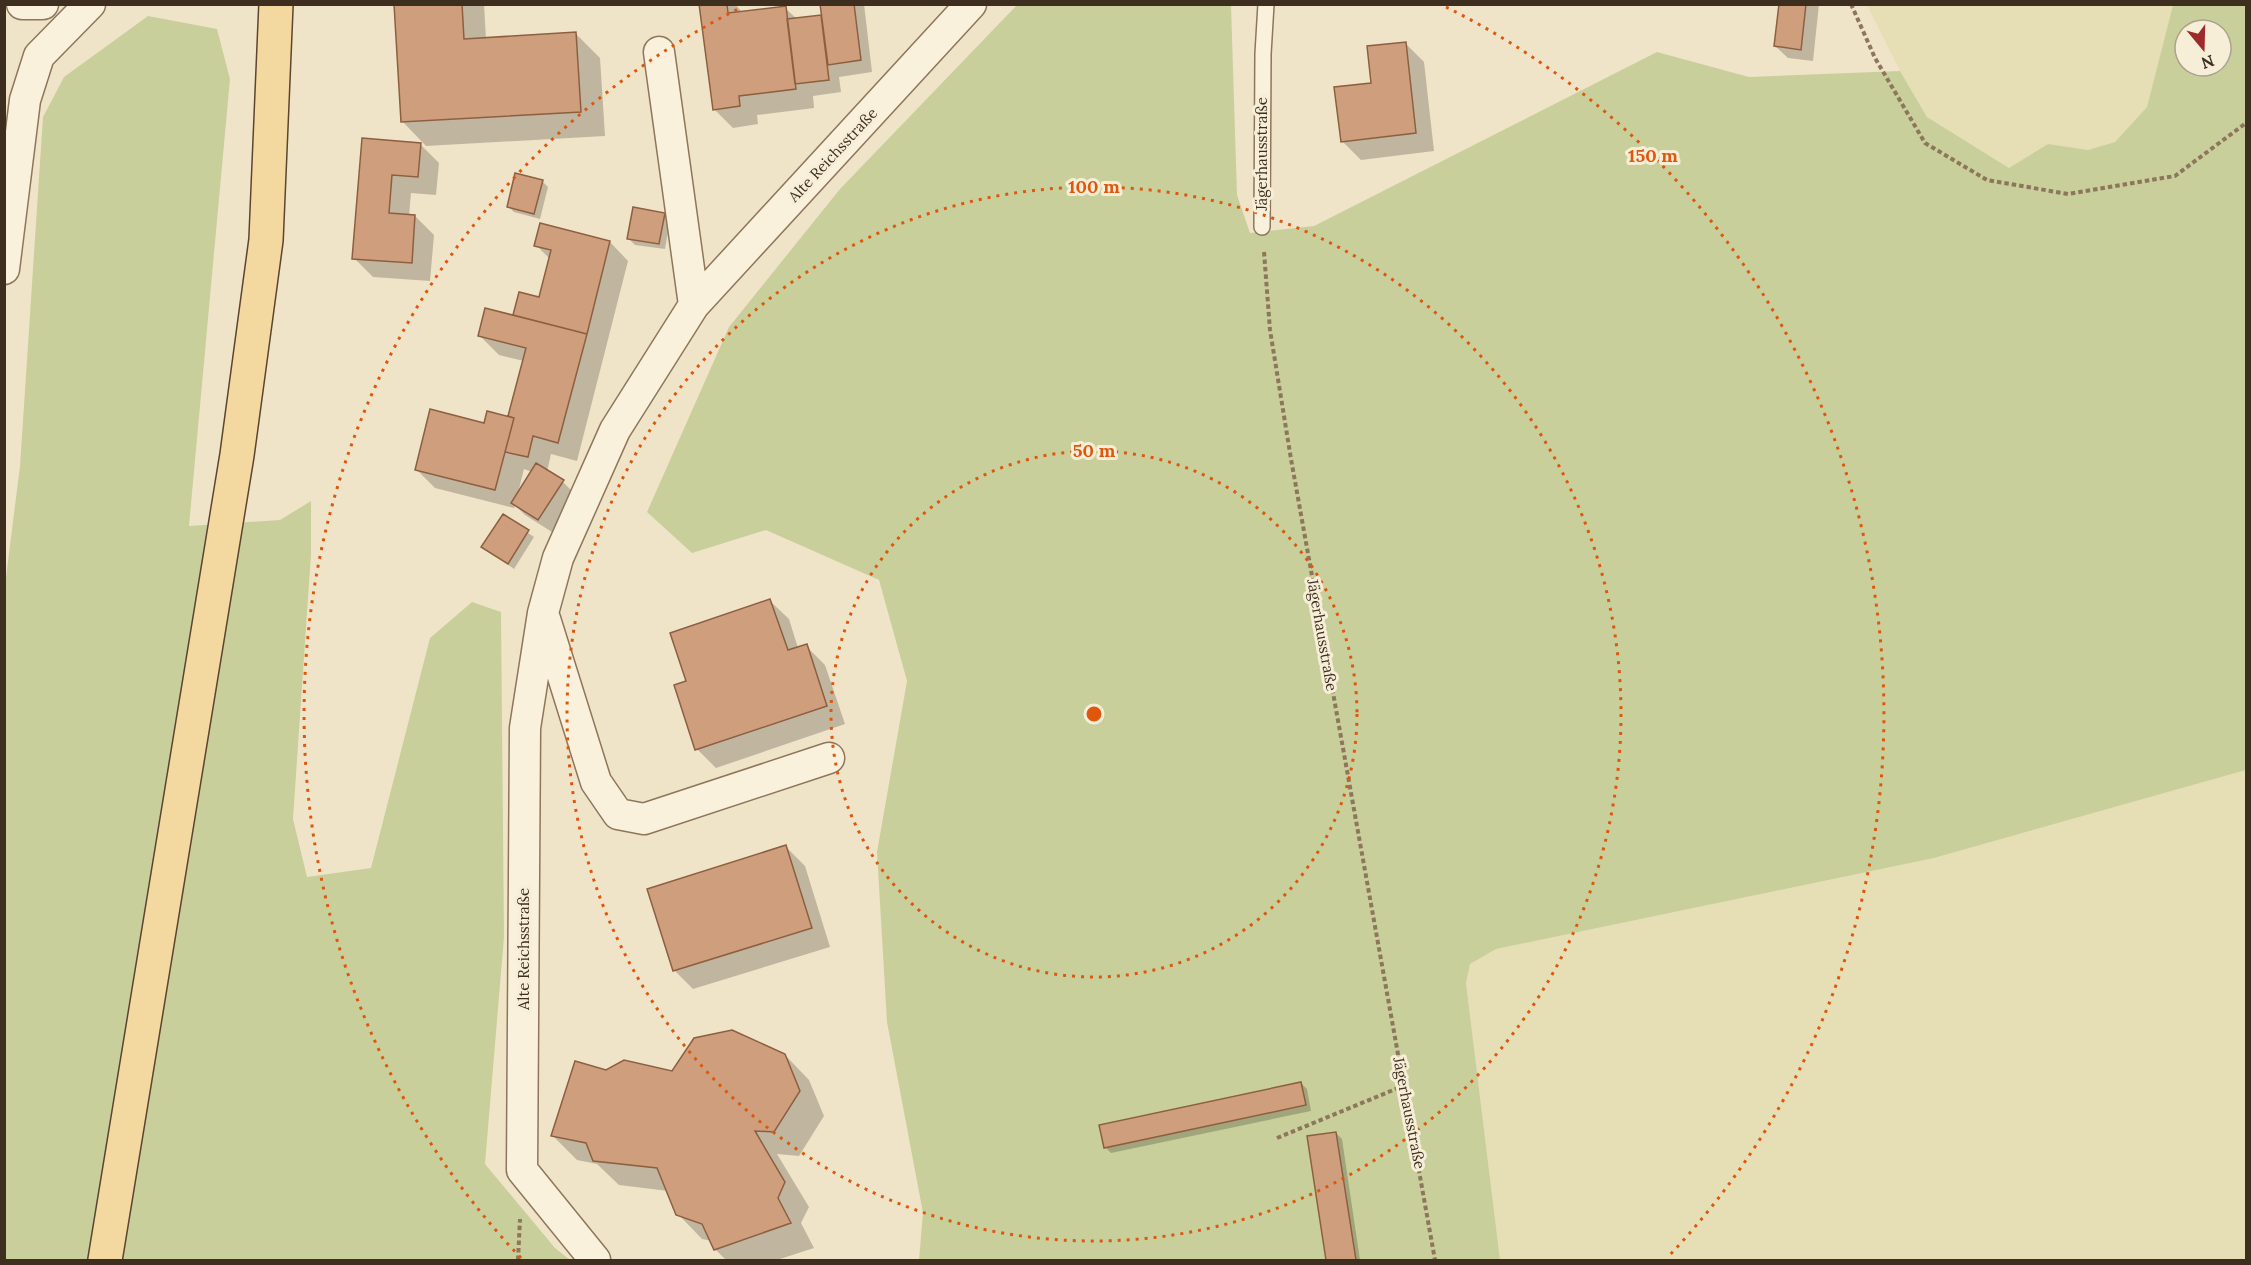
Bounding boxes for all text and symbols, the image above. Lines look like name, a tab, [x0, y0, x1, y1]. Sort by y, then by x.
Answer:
north arrow	[2173, 18, 2233, 78]
text: N	[2199, 51, 2217, 74]
street label: Jägerhausstraße	[1252, 97, 1271, 212]
street label: Alte Reichsstraße	[783, 104, 881, 207]
text: 150 m	[1628, 144, 1678, 167]
text: 100 m	[1068, 175, 1120, 198]
text: 50 m	[1073, 439, 1116, 462]
street label: Jägerhausstraße	[1303, 576, 1342, 693]
centre of rings	[1084, 704, 1104, 724]
street label: Alte Reichsstraße	[514, 888, 533, 1011]
street label: Jägerhausstraße	[1389, 1054, 1430, 1171]

